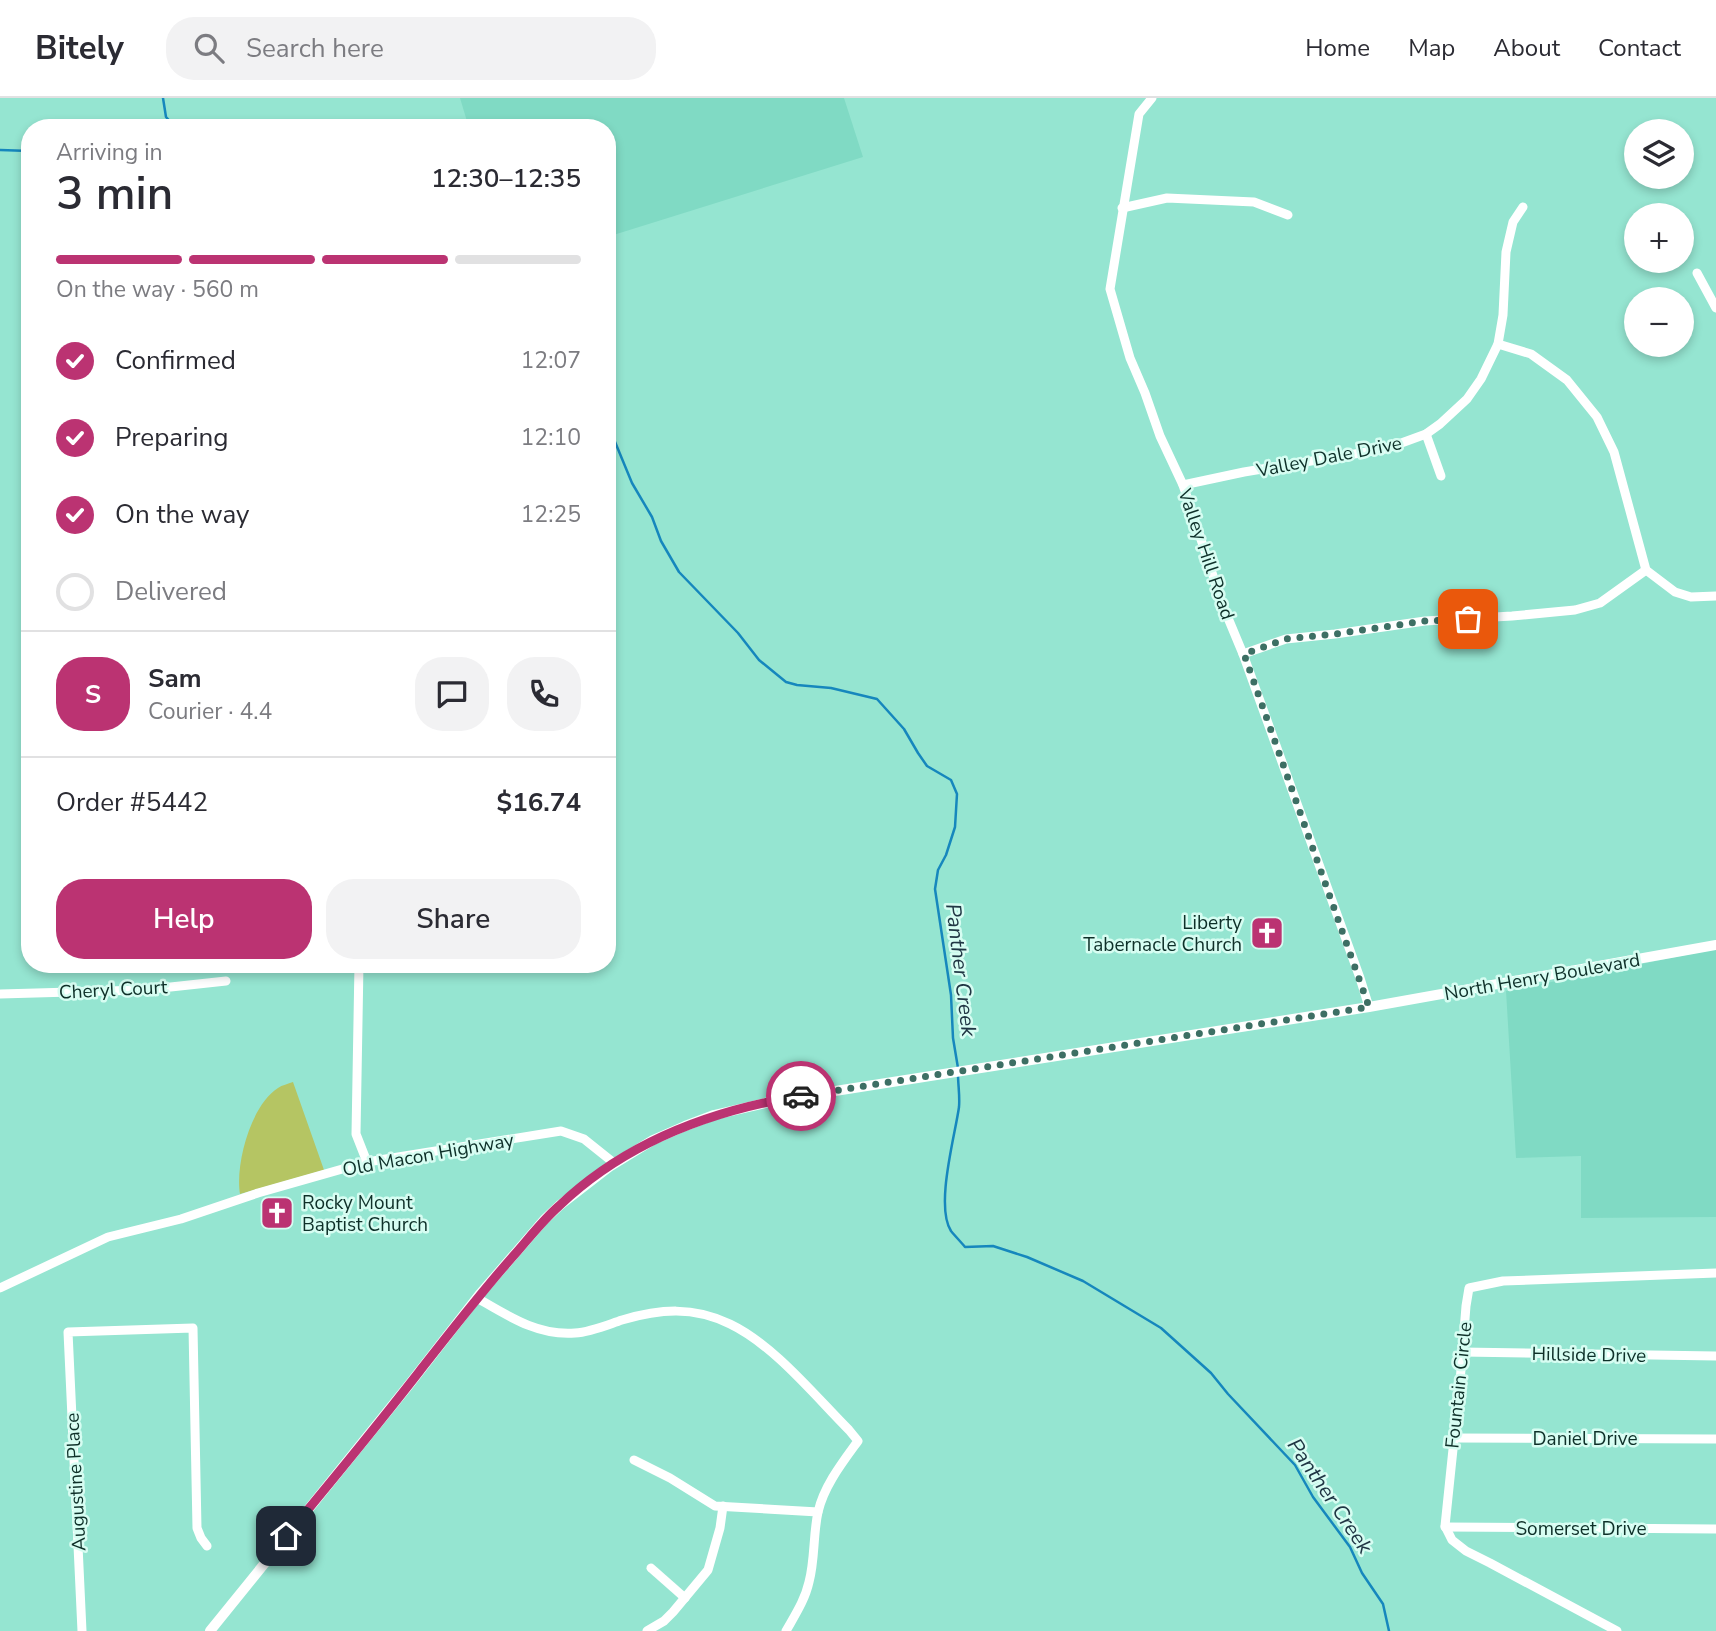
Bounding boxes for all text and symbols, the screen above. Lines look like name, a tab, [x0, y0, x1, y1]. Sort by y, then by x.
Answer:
search box	[166, 17, 656, 80]
text: Bitely	[35, 26, 124, 71]
icon: search	[190, 29, 228, 67]
text: Search here	[246, 31, 384, 66]
text: Home	[1305, 32, 1370, 64]
text: Map	[1408, 32, 1455, 64]
text: About	[1493, 32, 1560, 64]
text: Contact	[1598, 32, 1681, 64]
map controls	[1624, 119, 1694, 357]
button: layers	[1624, 119, 1694, 189]
text: Arriving in	[56, 137, 163, 168]
text: 12:30–12:35	[431, 161, 581, 196]
text: 3 min	[56, 162, 173, 225]
button: +	[1624, 203, 1694, 273]
text: On the way · 560 m	[56, 274, 259, 305]
button: −	[1624, 287, 1694, 357]
icon: check	[56, 342, 94, 380]
text: Confirmed	[115, 343, 236, 378]
text: 12:07	[521, 345, 581, 376]
icon: check	[56, 419, 94, 457]
text: Preparing	[115, 420, 228, 455]
text: 12:10	[521, 422, 581, 453]
street label: Valley Dale Drive	[1253, 430, 1404, 484]
street label: Valley Hill Road	[1171, 484, 1241, 623]
icon: check	[56, 496, 94, 534]
text: On the way	[115, 497, 249, 532]
text: 12:25	[521, 499, 581, 530]
text: Delivered	[115, 574, 227, 609]
pin	[1438, 589, 1498, 649]
icon: bag	[1449, 600, 1487, 638]
button: chat	[415, 657, 489, 731]
button: phone	[507, 657, 581, 731]
text: Sam	[148, 661, 201, 696]
text: S	[85, 677, 101, 712]
text: Courier · 4.4	[148, 696, 272, 727]
text: Order #5442	[56, 785, 208, 820]
text: $16.74	[497, 785, 581, 820]
button: Help	[56, 879, 312, 959]
button: Share	[326, 879, 581, 959]
water label: Panther Creek	[939, 902, 983, 1038]
place label: Liberty Tabernacle Church	[1083, 910, 1242, 958]
church icon: Liberty Tabernacle Church	[1248, 914, 1286, 952]
street label: North Henry Boulevard	[1442, 947, 1642, 1007]
street label: Cheryl Court	[58, 974, 168, 1006]
courier	[766, 1061, 836, 1131]
icon: car	[782, 1077, 820, 1115]
street label: Old Macon Highway	[341, 1127, 516, 1183]
place label: Rocky Mount Baptist Church	[302, 1190, 428, 1238]
church icon: Rocky Mount Baptist Church	[258, 1194, 296, 1232]
street label: Fountain Circle	[1439, 1321, 1479, 1450]
street label: Hillside Drive	[1531, 1341, 1647, 1369]
street label: Augustine Place	[59, 1412, 93, 1552]
street label: Daniel Drive	[1532, 1426, 1638, 1452]
water label: Panther Creek	[1281, 1433, 1379, 1560]
pin	[256, 1506, 316, 1566]
street label: Somerset Drive	[1515, 1516, 1647, 1542]
icon: home	[267, 1517, 305, 1555]

